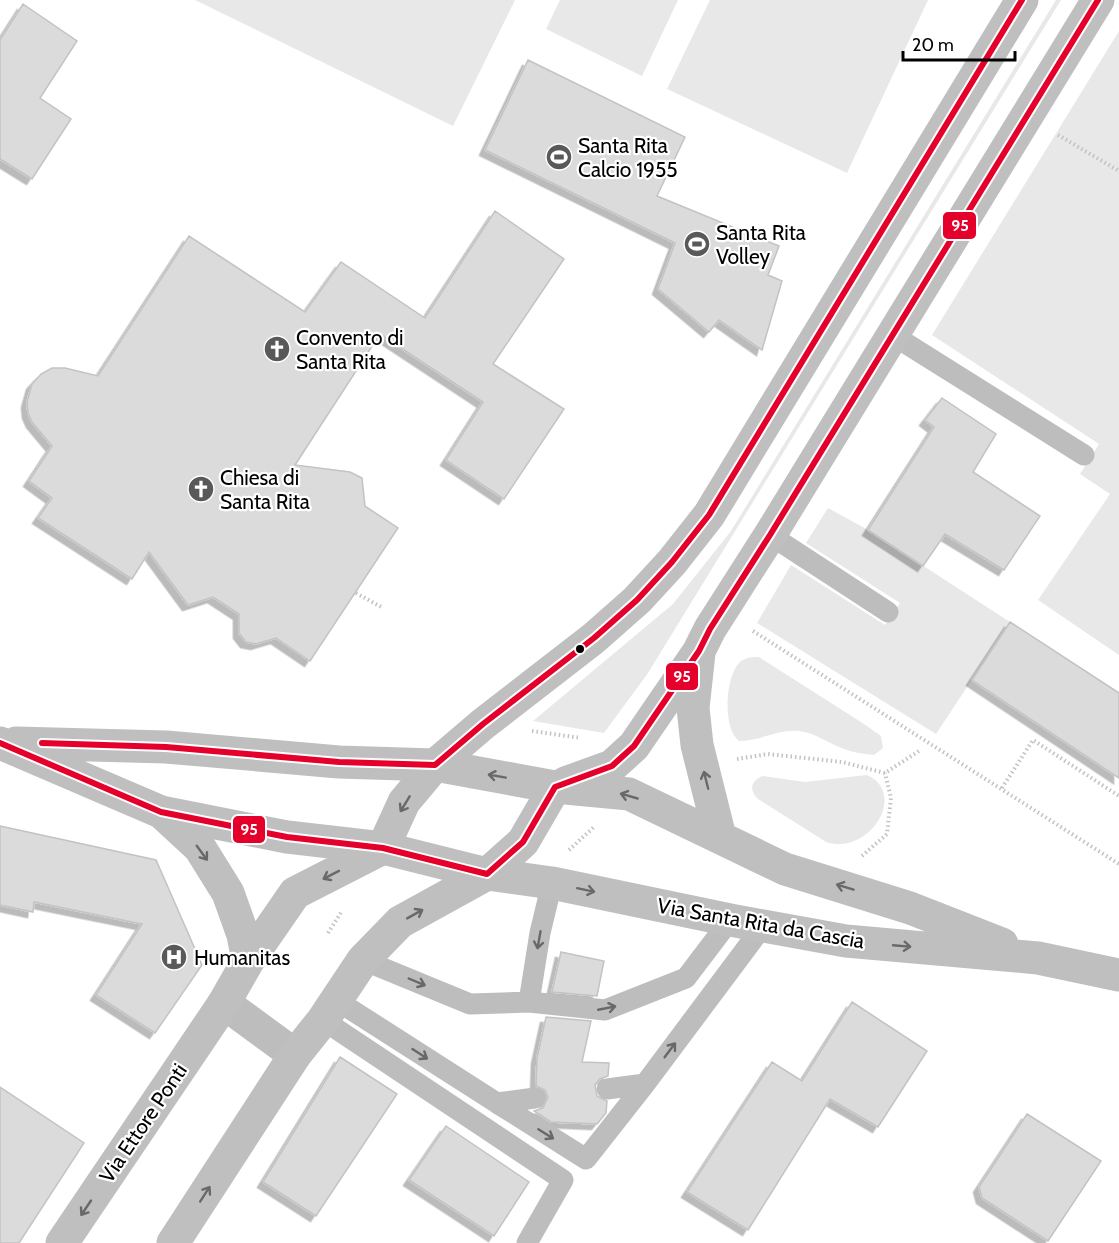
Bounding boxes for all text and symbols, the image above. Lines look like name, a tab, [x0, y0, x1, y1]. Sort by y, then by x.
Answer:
scale bar	[903, 24, 1016, 62]
text: 20 m	[912, 34, 954, 56]
place label: Santa Rita Calcio 1955	[578, 133, 678, 182]
sports icon: Santa Rita Calcio 1955	[544, 142, 574, 172]
line badge: 95	[942, 211, 977, 240]
text: 95	[951, 216, 969, 235]
place label: Santa Rita Volley	[716, 220, 806, 269]
sports icon: Santa Rita Volley	[682, 229, 712, 259]
place label: Convento di Santa Rita	[296, 325, 404, 374]
church icon: Convento di Santa Rita	[262, 334, 292, 364]
place label: Chiesa di Santa Rita	[220, 465, 310, 514]
church icon: Chiesa di Santa Rita	[186, 474, 216, 504]
unlabelled marker	[574, 643, 586, 655]
line badge: 95	[665, 662, 699, 691]
text: 95	[673, 667, 691, 686]
one-way arrow	[488, 770, 508, 781]
one-way arrow	[699, 771, 711, 790]
one-way arrow	[620, 789, 639, 801]
one-way arrow	[398, 795, 410, 812]
line badge: 95	[232, 815, 266, 844]
text: 95	[240, 820, 258, 839]
one-way arrow	[196, 844, 208, 860]
one-way arrow	[323, 869, 340, 881]
one-way arrow	[836, 881, 855, 892]
one-way arrow	[576, 885, 596, 896]
street label: Via Santa Rita da Cascia	[655, 892, 867, 954]
one-way arrow	[406, 908, 423, 920]
one-way arrow	[534, 930, 545, 950]
one-way arrow	[892, 941, 912, 952]
hospital icon: Humanitas	[159, 942, 189, 972]
place label: Humanitas	[194, 945, 290, 970]
one-way arrow	[407, 977, 426, 988]
one-way arrow	[597, 1002, 616, 1013]
one-way arrow	[664, 1043, 676, 1059]
one-way arrow	[412, 1048, 429, 1061]
street label: Via Ettore Ponti	[94, 1059, 192, 1187]
one-way arrow	[537, 1129, 554, 1141]
one-way arrow	[199, 1186, 211, 1203]
one-way arrow	[79, 1199, 91, 1216]

